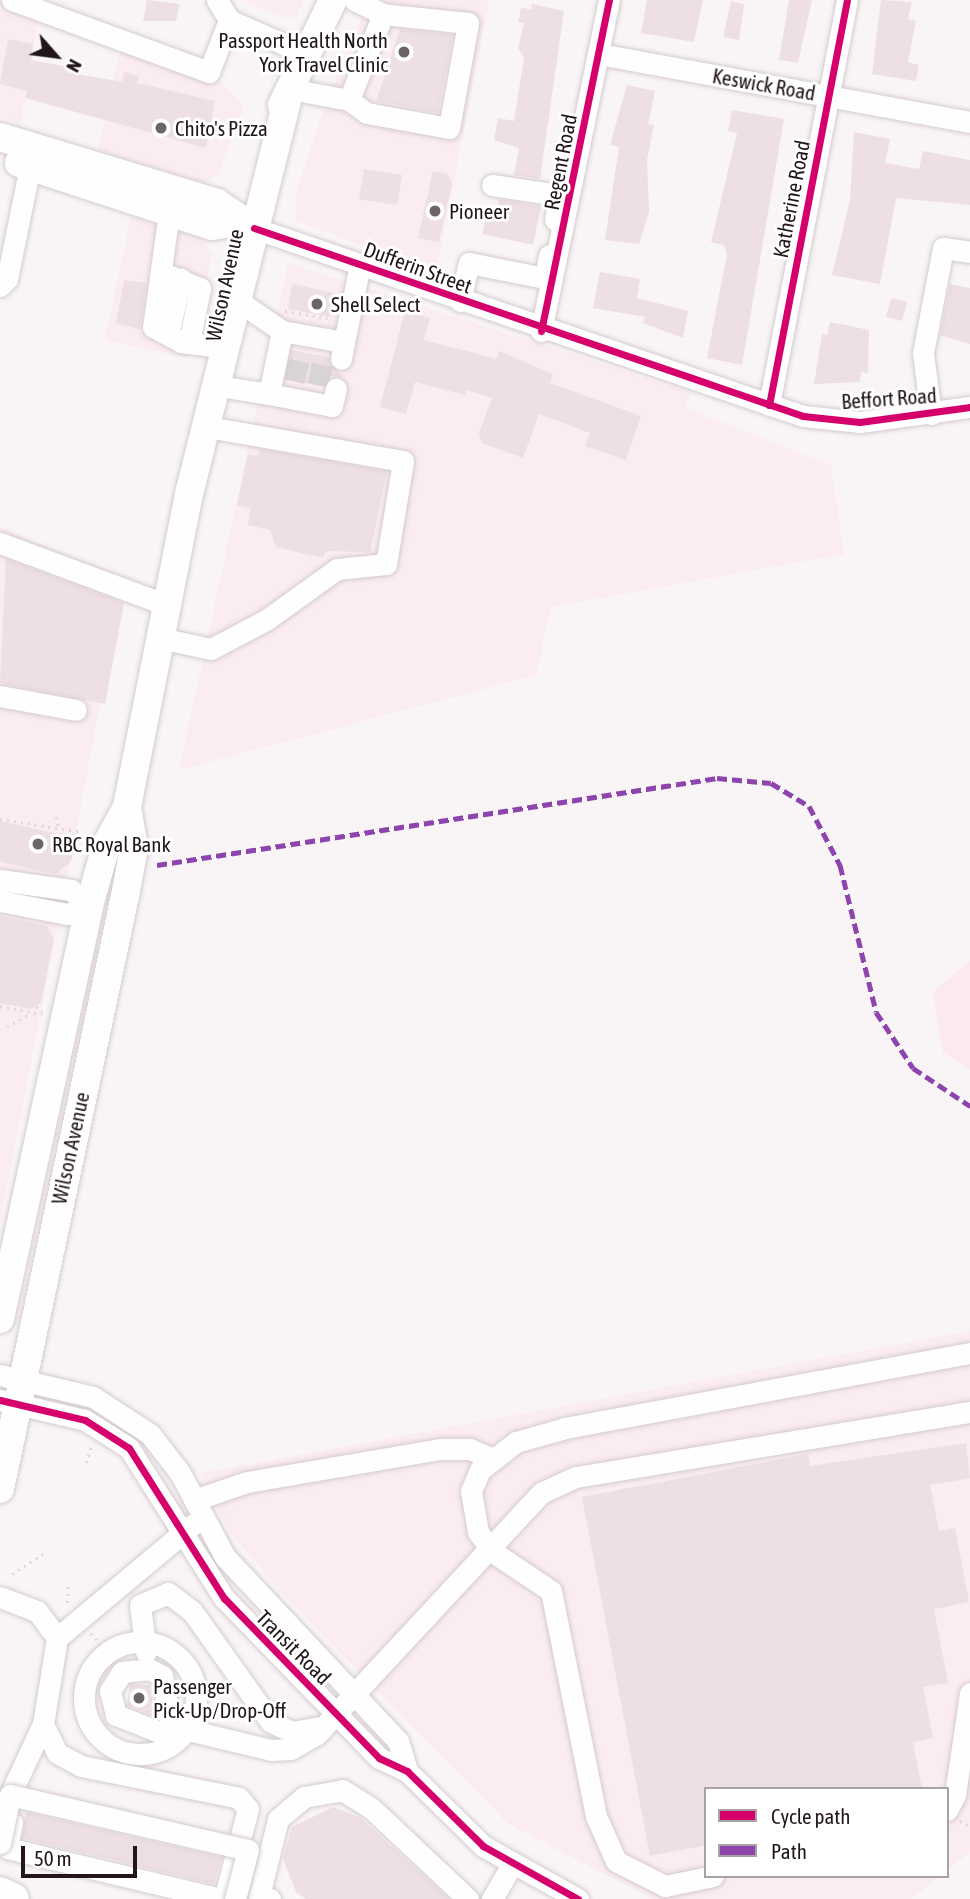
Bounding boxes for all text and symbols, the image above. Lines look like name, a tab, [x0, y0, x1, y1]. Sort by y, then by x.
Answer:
north arrow	[21, 21, 91, 91]
place label: Passport Health North York Travel Clinic	[218, 27, 388, 77]
marker: Passport Health North York Travel Clinic	[394, 42, 414, 62]
text: N	[62, 56, 87, 76]
street label: Keswick Road	[711, 63, 817, 105]
street label: Regent Road	[538, 112, 582, 212]
place label: Chito's Pizza	[175, 115, 268, 141]
marker: Chito's Pizza	[153, 120, 169, 136]
street label: Katherine Road	[767, 138, 815, 260]
place label: Pioneer	[449, 198, 509, 224]
marker: Pioneer	[427, 203, 443, 219]
street label: Wilson Avenue	[200, 227, 248, 343]
street label: Dufferin Street	[361, 236, 475, 298]
place label: Shell Select	[331, 291, 421, 317]
marker: Shell Select	[309, 296, 325, 312]
street label: Beffort Road	[840, 382, 938, 414]
place label: RBC Royal Bank	[52, 831, 171, 857]
marker: RBC Royal Bank	[30, 836, 46, 852]
street label: Wilson Avenue	[46, 1090, 94, 1206]
street label: Transit Road	[252, 1605, 336, 1689]
place label: Passenger Pick-Up/Drop-Off	[153, 1673, 286, 1723]
marker: Passenger Pick-Up/Drop-Off	[131, 1690, 147, 1706]
legend	[704, 1787, 949, 1878]
text: Cycle path	[771, 1804, 850, 1828]
scale bar	[24, 1832, 140, 1876]
text: Path	[771, 1839, 807, 1863]
text: 50 m	[34, 1846, 72, 1870]

